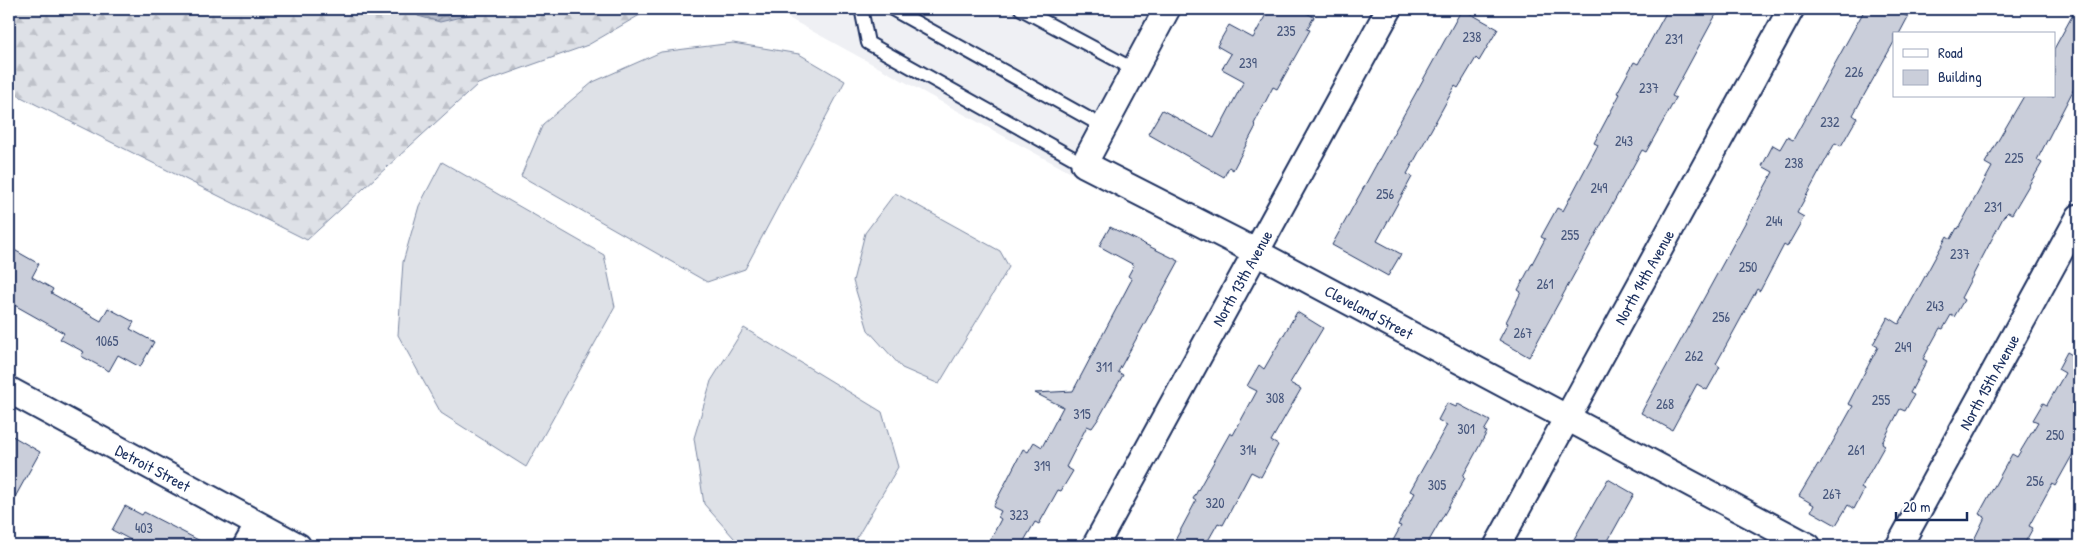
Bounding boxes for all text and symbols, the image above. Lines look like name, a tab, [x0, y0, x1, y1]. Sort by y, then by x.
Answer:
house number: 235	[1277, 21, 1295, 40]
house number: 238	[1463, 27, 1481, 46]
house number: 231	[1665, 29, 1683, 48]
legend	[1893, 32, 2056, 98]
text: Road	[1938, 42, 1963, 63]
house number: 239	[1239, 53, 1257, 72]
house number: 226	[1845, 62, 1864, 81]
text: Building	[1938, 66, 1982, 87]
house number: 237	[1639, 78, 1659, 97]
house number: 232	[1820, 112, 1840, 131]
house number: 243	[1615, 131, 1633, 150]
house number: 225	[2004, 148, 2024, 167]
house number: 238	[1785, 153, 1803, 172]
house number: 249	[1591, 178, 1607, 197]
house number: 256	[1376, 184, 1394, 203]
house number: 231	[1984, 197, 2002, 216]
house number: 244	[1765, 211, 1783, 230]
house number: 255	[1561, 225, 1579, 244]
street label: North 14th Avenue	[1609, 225, 1679, 328]
street label: North 13th Avenue	[1207, 226, 1278, 330]
house number: 237	[1950, 244, 1970, 263]
house number: 250	[1739, 257, 1757, 276]
house number: 261	[1536, 274, 1554, 293]
street label: Cleveland Street	[1321, 279, 1417, 345]
house number: 243	[1926, 296, 1944, 315]
house number: 256	[1712, 307, 1730, 326]
house number: 267	[1513, 323, 1533, 342]
street label: North 15th Avenue	[1954, 330, 2025, 434]
house number: 1065	[96, 331, 119, 350]
house number: 249	[1895, 337, 1911, 356]
house number: 262	[1685, 346, 1704, 365]
house number: 311	[1096, 357, 1112, 376]
house number: 308	[1266, 388, 1284, 407]
house number: 255	[1872, 390, 1890, 409]
house number: 268	[1656, 394, 1674, 413]
house number: 315	[1073, 404, 1091, 423]
house number: 301	[1457, 419, 1475, 438]
house number: 250	[2046, 425, 2064, 444]
street label: Detroit Street	[112, 439, 195, 497]
house number: 314	[1240, 440, 1256, 459]
house number: 261	[1847, 440, 1865, 459]
house number: 319	[1034, 456, 1050, 475]
house number: 256	[2026, 471, 2044, 490]
house number: 305	[1428, 475, 1446, 494]
house number: 267	[1822, 484, 1842, 503]
scale bar	[1896, 490, 1967, 522]
house number: 320	[1205, 493, 1225, 512]
text: 20 m	[1903, 496, 1930, 517]
house number: 323	[1009, 505, 1029, 524]
house number: 403	[135, 518, 153, 537]

